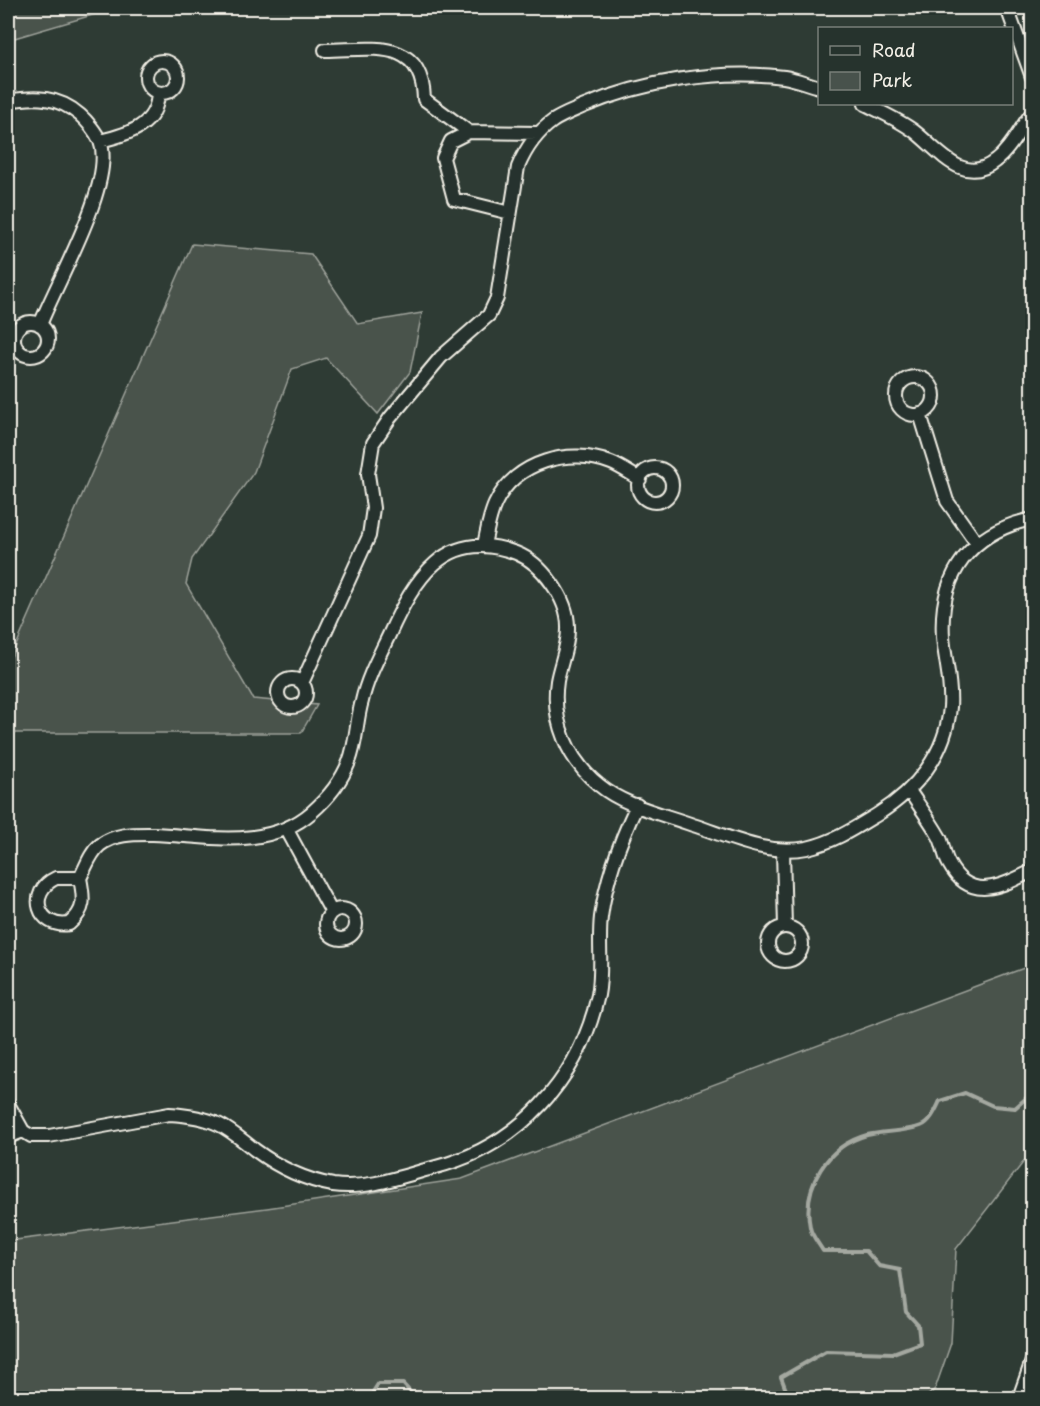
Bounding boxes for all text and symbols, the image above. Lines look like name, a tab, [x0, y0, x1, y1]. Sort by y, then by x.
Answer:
legend	[818, 27, 1013, 105]
text: Road	[872, 36, 916, 63]
text: Park	[872, 66, 912, 93]

